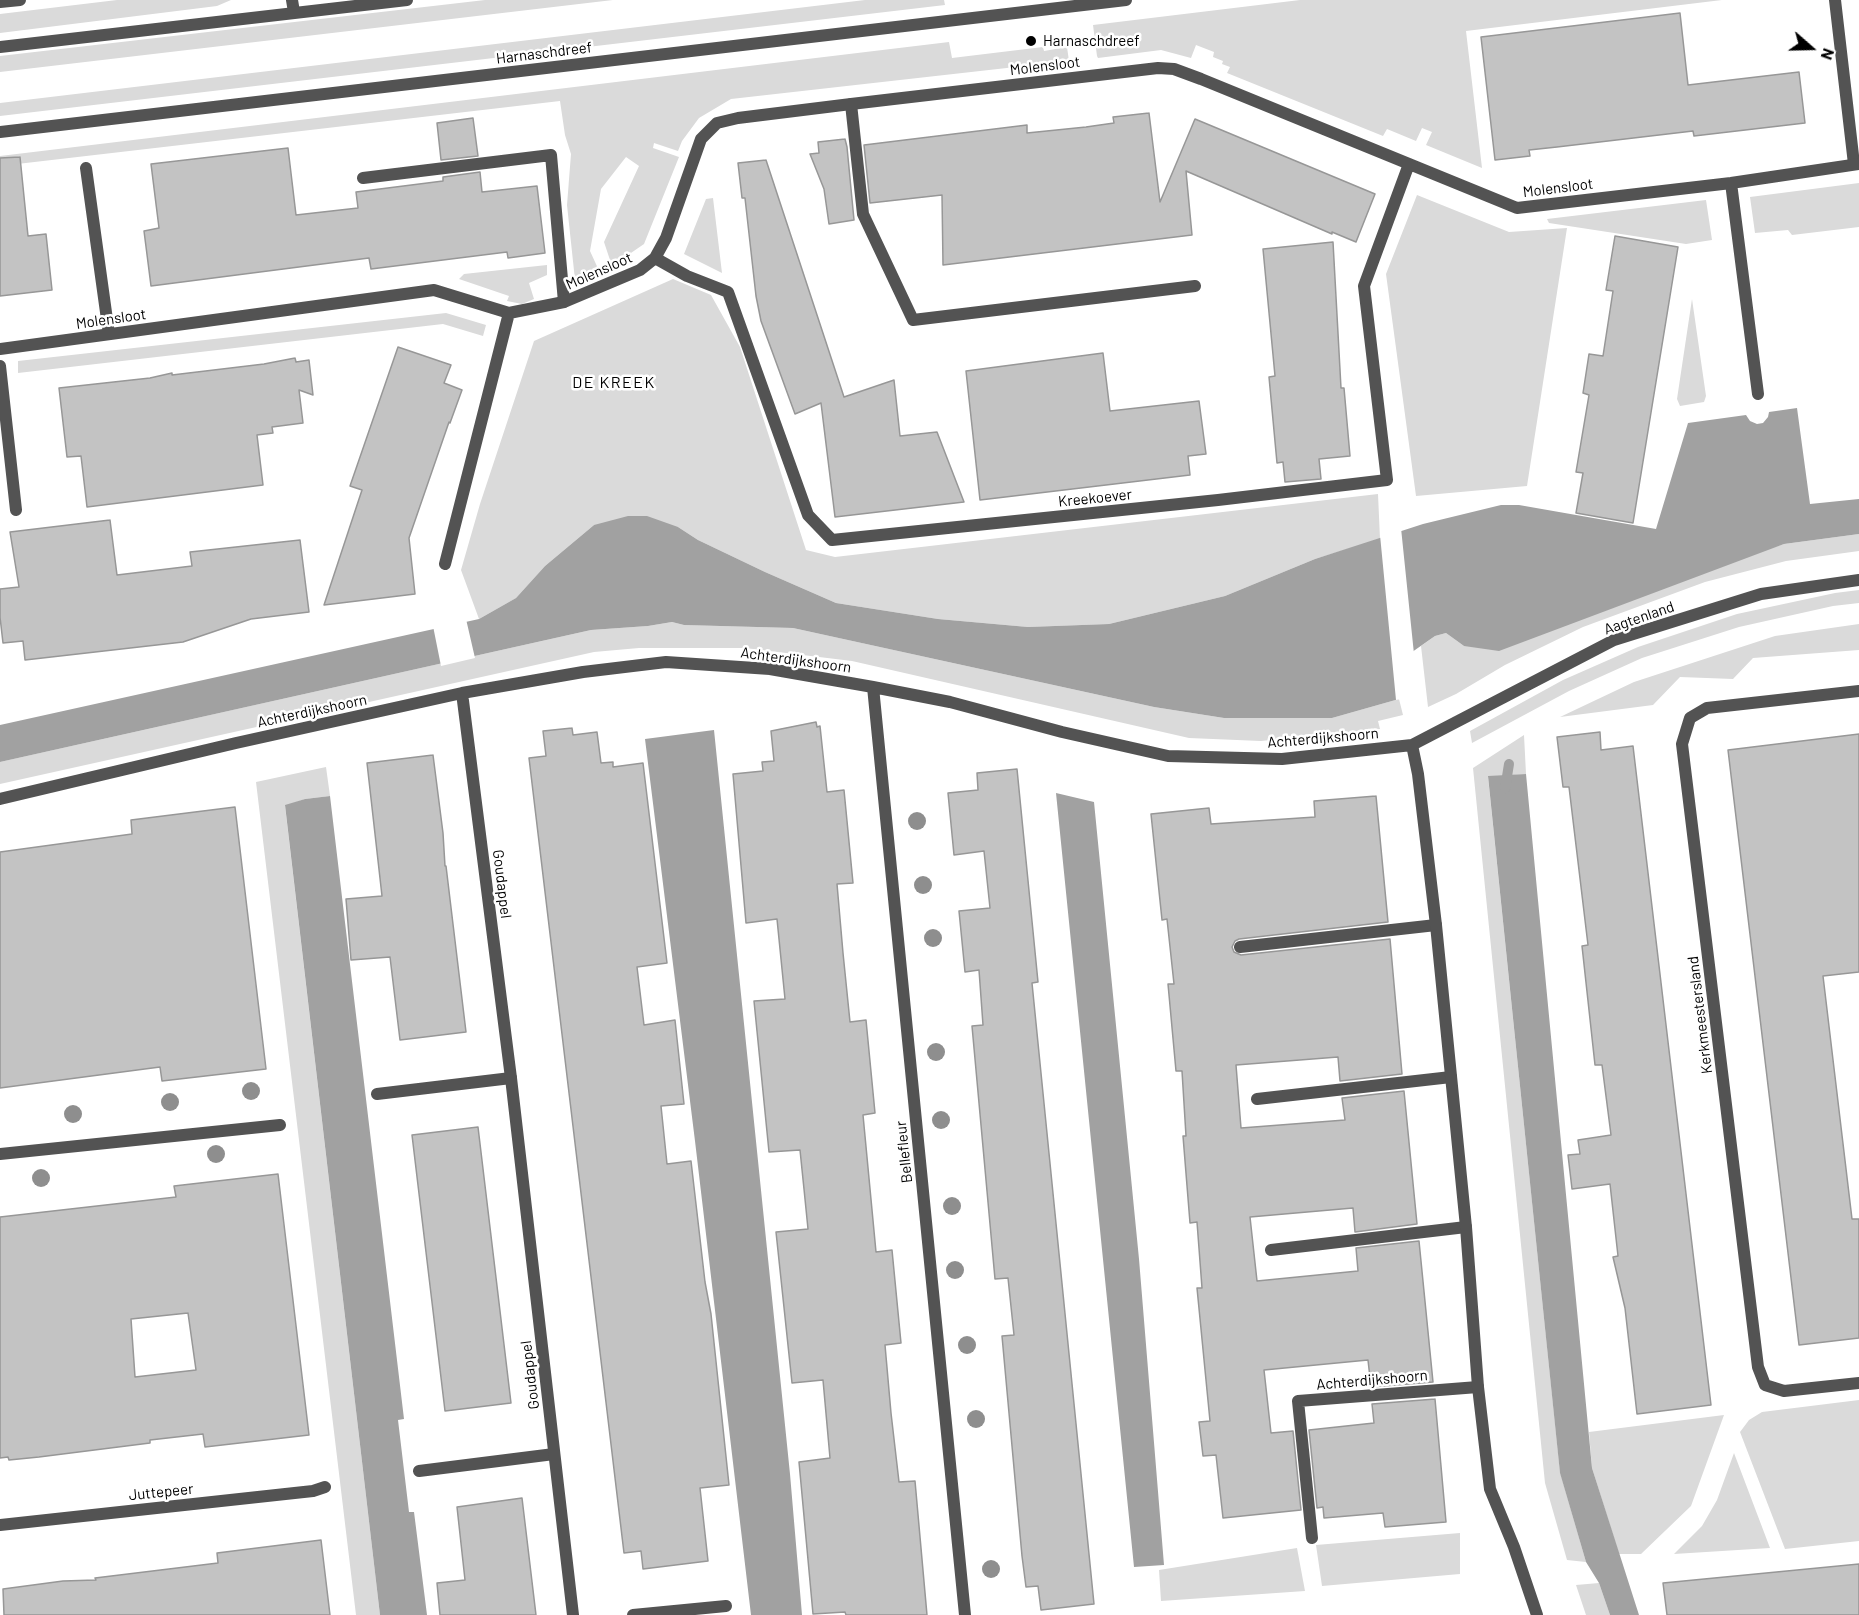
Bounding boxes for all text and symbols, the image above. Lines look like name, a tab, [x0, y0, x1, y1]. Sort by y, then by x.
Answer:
north arrow	[1781, 18, 1841, 78]
place label: Harnaschdreef	[1043, 32, 1139, 50]
marker: Harnaschdreef	[1024, 34, 1038, 48]
street label: Harnaschdreef	[495, 38, 593, 68]
text: N	[1818, 46, 1839, 63]
street label: Molensloot	[1009, 53, 1081, 79]
street label: Molensloot	[1522, 175, 1594, 201]
street label: Molensloot	[563, 248, 635, 294]
street label: Molensloot	[75, 305, 147, 333]
district label: DE KREEK	[572, 373, 656, 393]
street label: Kreekoever	[1057, 485, 1133, 511]
street label: Aagtenland	[1601, 598, 1677, 638]
street label: Achterdijkshoorn	[739, 643, 853, 677]
street label: Achterdijkshoorn	[256, 691, 368, 731]
street label: Achterdijkshoorn	[1267, 724, 1379, 752]
street label: Goudappel	[489, 849, 515, 919]
street label: Kerkmeestersland	[1684, 955, 1716, 1075]
street label: Bellefleur	[892, 1120, 916, 1184]
street label: Goudappel	[517, 1340, 543, 1410]
street label: Achterdijkshoorn	[1316, 1366, 1428, 1394]
street label: Juttepeer	[128, 1480, 194, 1504]

